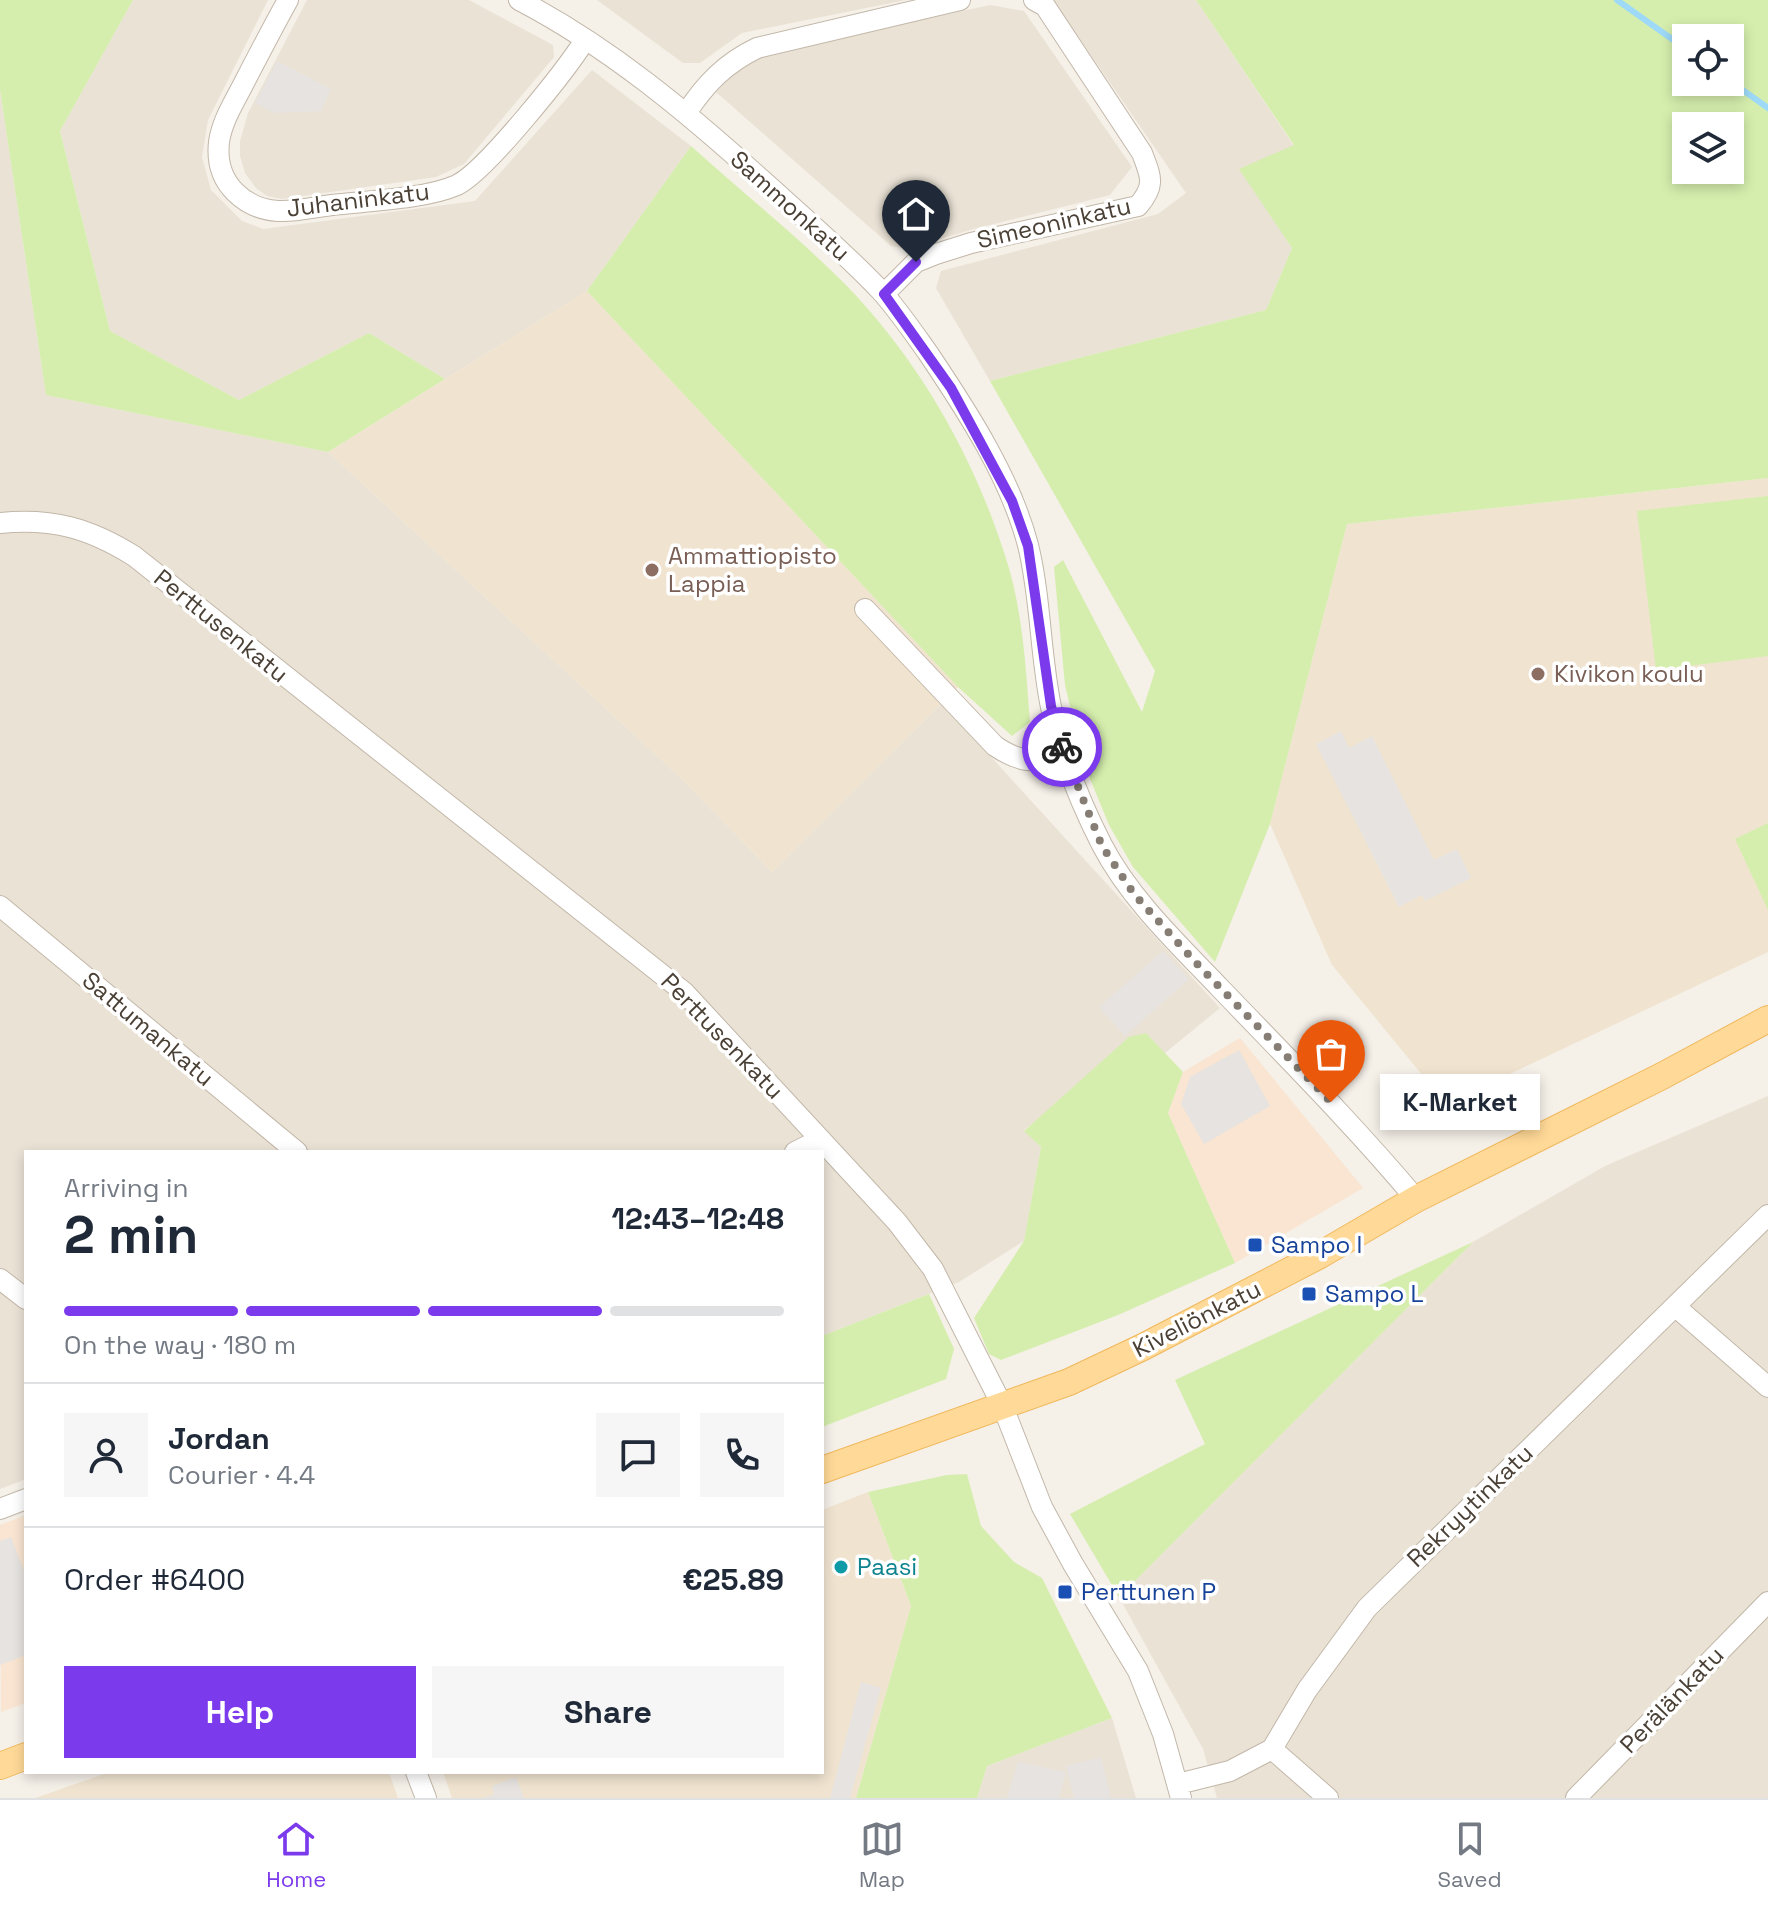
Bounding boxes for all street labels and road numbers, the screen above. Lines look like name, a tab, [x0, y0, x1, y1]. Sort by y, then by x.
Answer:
street label: Sammonkatu	[724, 144, 857, 268]
street label: Juhaninkatu	[285, 175, 431, 224]
street label: Simeoninkatu	[974, 190, 1134, 255]
street label: Perttusenkatu	[148, 562, 295, 689]
street label: Sattumankatu	[76, 965, 221, 1093]
street label: Perttusenkatu	[654, 966, 790, 1105]
street label: Kiveliönkatu	[1127, 1273, 1266, 1364]
street label: Rekryytinkatu	[1400, 1438, 1539, 1574]
street label: Perälänkatu	[1613, 1640, 1730, 1760]

